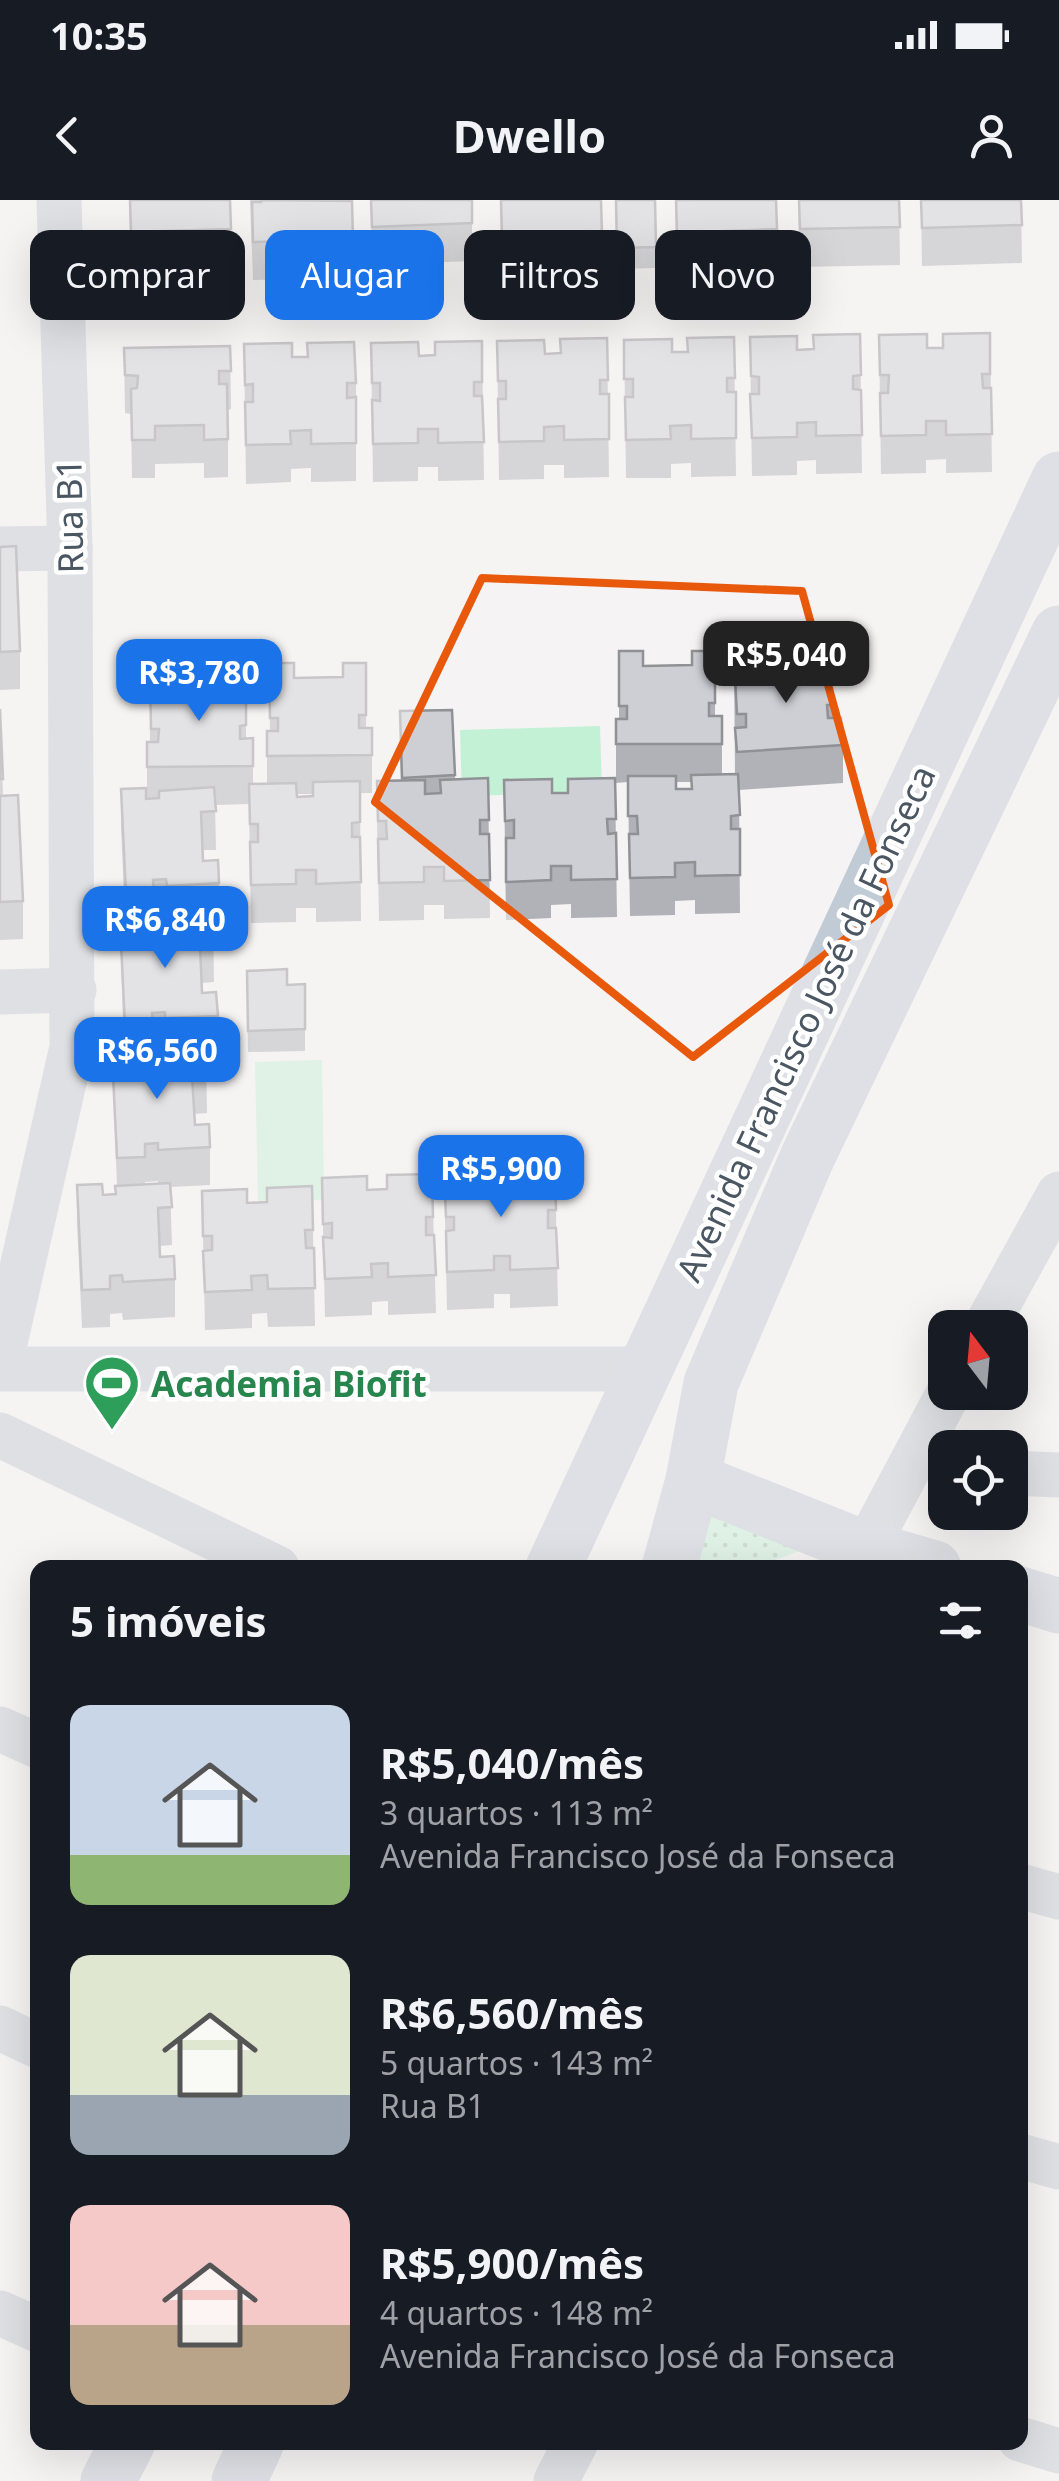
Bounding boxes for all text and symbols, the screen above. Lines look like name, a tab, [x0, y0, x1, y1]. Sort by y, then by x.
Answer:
text: 10:35	[50, 9, 148, 61]
text: Dwello	[453, 105, 606, 166]
icon: back	[40, 108, 95, 163]
icon: person	[964, 108, 1019, 163]
chip: Comprar	[30, 230, 245, 320]
chip: Alugar	[265, 230, 444, 320]
chip: Filtros	[464, 230, 635, 320]
chip: Novo	[655, 230, 811, 320]
street label: Rua B1	[45, 458, 93, 574]
pin: R$5,040	[694, 621, 878, 706]
text: R$5,040	[725, 632, 847, 675]
pin: R$3,780	[107, 639, 291, 724]
text: R$3,780	[138, 650, 260, 693]
street label: Avenida Francisco José da Fonseca	[664, 757, 946, 1289]
pin: R$6,840	[73, 886, 257, 971]
text: R$6,840	[104, 897, 226, 940]
pin: R$6,560	[65, 1017, 249, 1102]
text: R$6,560	[96, 1028, 218, 1071]
pin: R$5,900	[409, 1135, 593, 1220]
text: R$5,900	[440, 1146, 562, 1189]
north arrow	[928, 1310, 1028, 1410]
map controls	[928, 1310, 1028, 1530]
sports icon: Academia Biofit	[82, 1353, 142, 1432]
place label: Academia Biofit	[151, 1360, 427, 1407]
button: locate	[928, 1430, 1028, 1530]
text: 5 imóveis	[70, 1592, 267, 1649]
icon: filters	[933, 1593, 988, 1648]
text: R$5,040/mês	[380, 1734, 644, 1791]
icon: home	[150, 1745, 270, 1865]
text: 3 quartos · 113 m²	[380, 1791, 653, 1834]
text: Avenida Francisco José da Fonseca	[380, 1834, 896, 1877]
text: R$6,560/mês	[380, 1984, 644, 2041]
icon: home	[150, 1995, 270, 2115]
text: 5 quartos · 143 m²	[380, 2041, 653, 2084]
text: Rua B1	[380, 2084, 485, 2127]
text: R$5,900/mês	[380, 2234, 644, 2291]
icon: home	[150, 2245, 270, 2365]
text: 4 quartos · 148 m²	[380, 2291, 653, 2334]
text: Avenida Francisco José da Fonseca	[380, 2334, 896, 2377]

